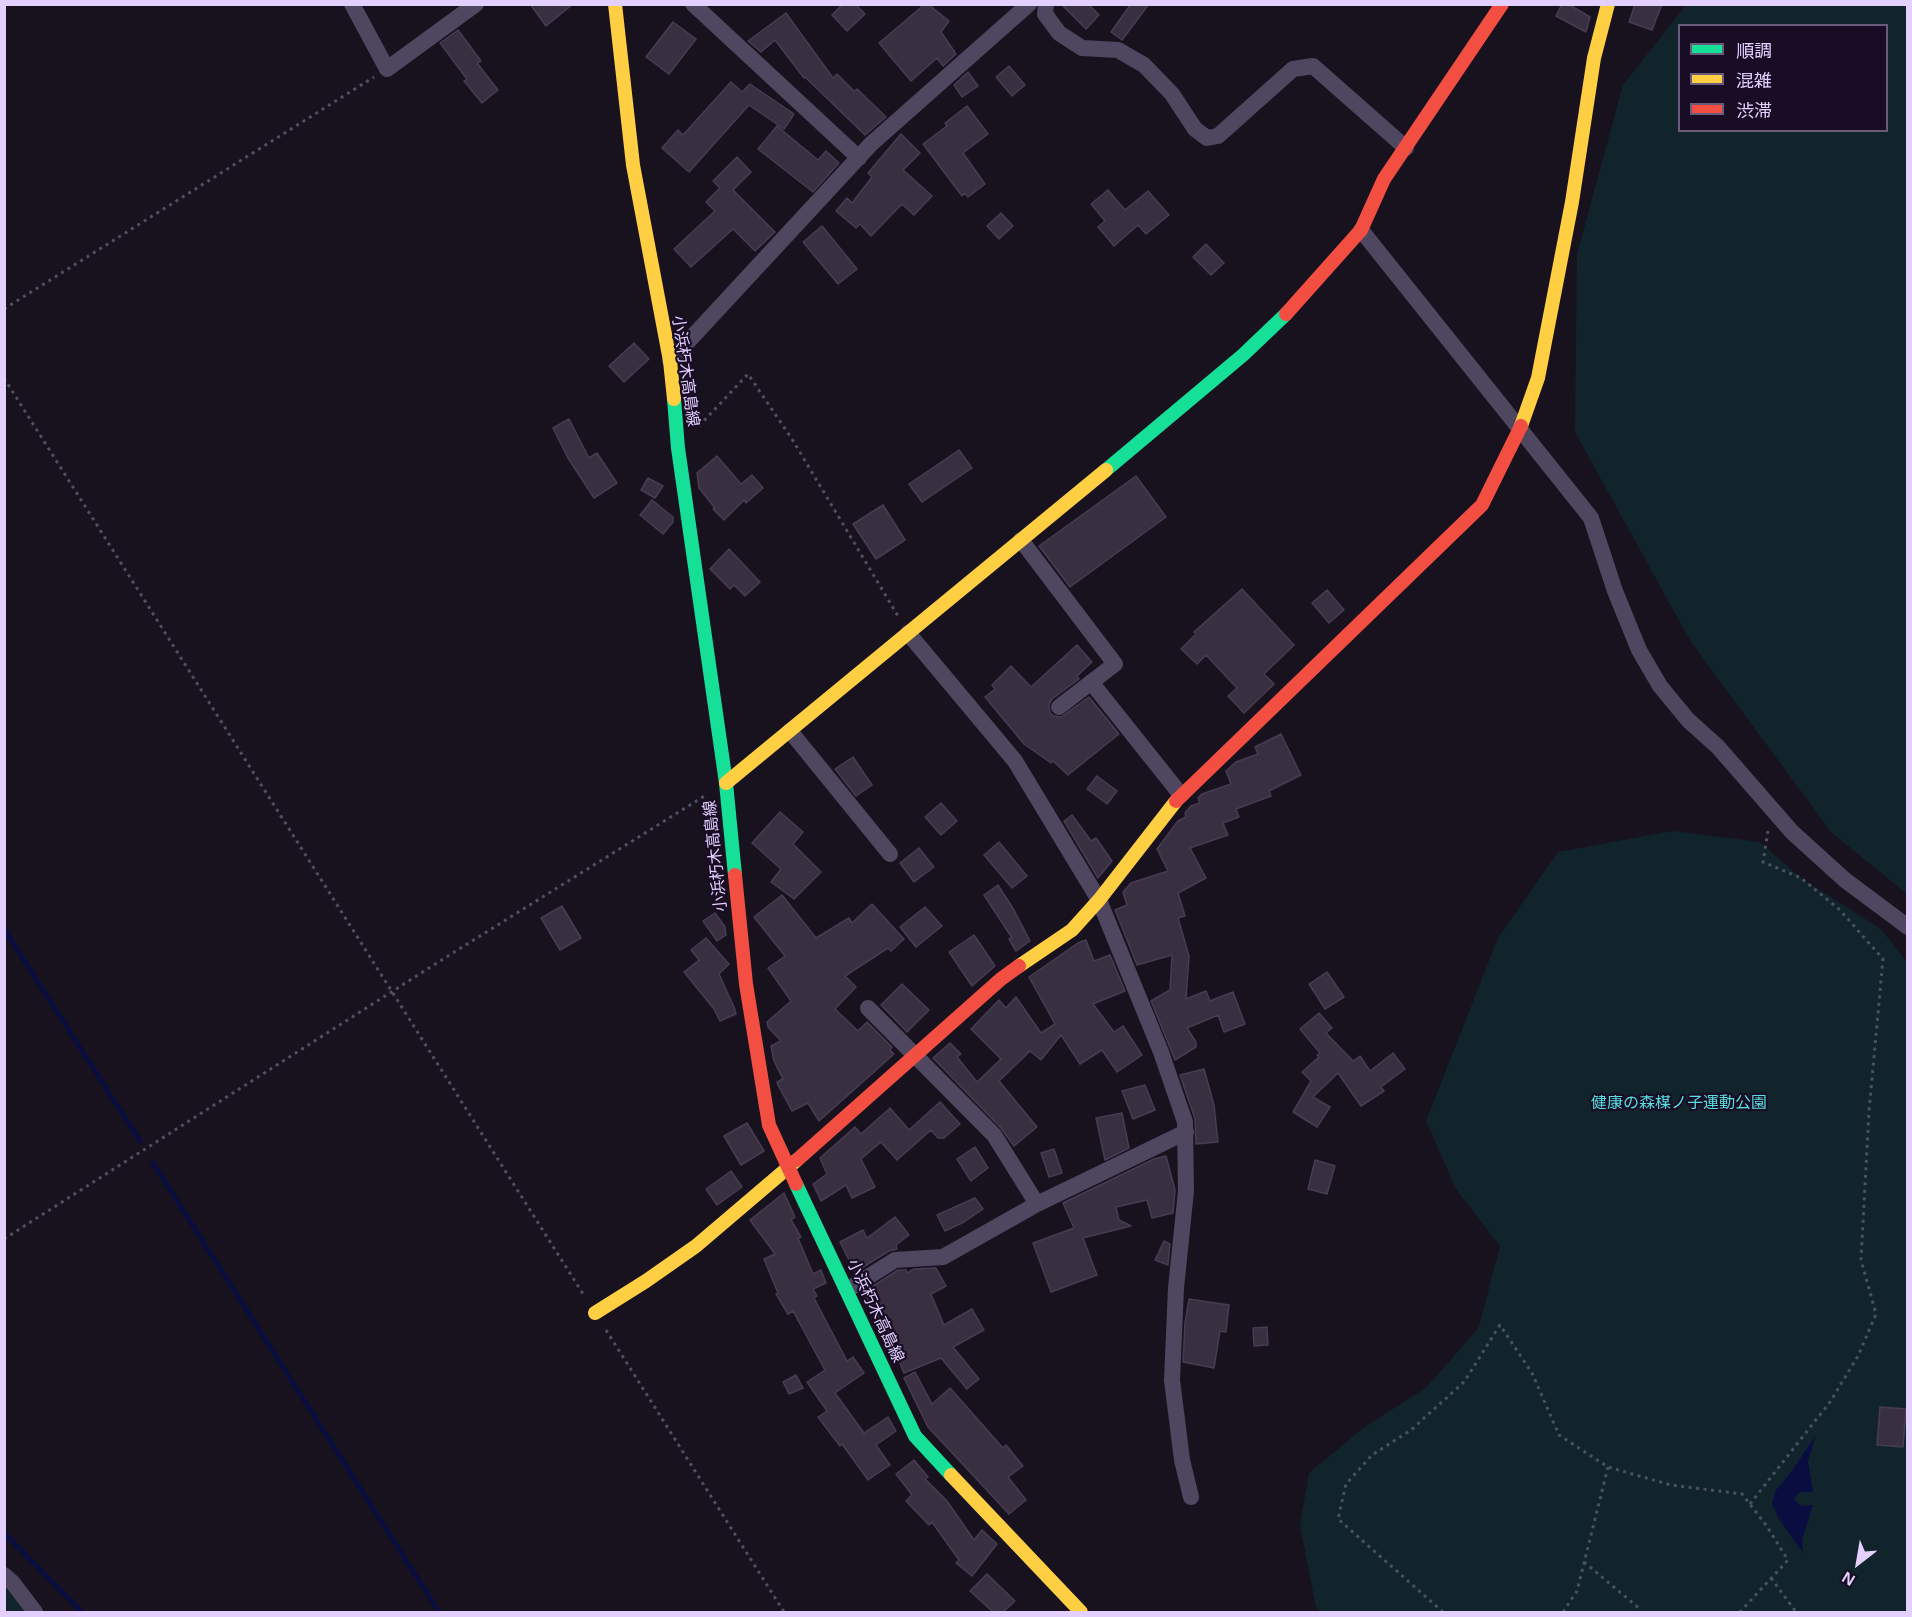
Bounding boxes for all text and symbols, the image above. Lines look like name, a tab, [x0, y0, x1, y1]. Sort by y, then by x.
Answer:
legend	[1678, 24, 1888, 132]
text: 順調	[1736, 41, 1772, 61]
text: 混雑	[1736, 71, 1772, 91]
text: 渋滞	[1736, 101, 1772, 121]
street label: 小浜朽木高島線	[668, 314, 702, 428]
street label: 小浜朽木高島線	[701, 799, 731, 913]
park label: 健康の森楳ノ子運動公園	[1591, 1094, 1767, 1114]
street label: 小浜朽木高島線	[843, 1256, 907, 1366]
north arrow	[1828, 1533, 1888, 1593]
text: N	[1839, 1569, 1858, 1589]

